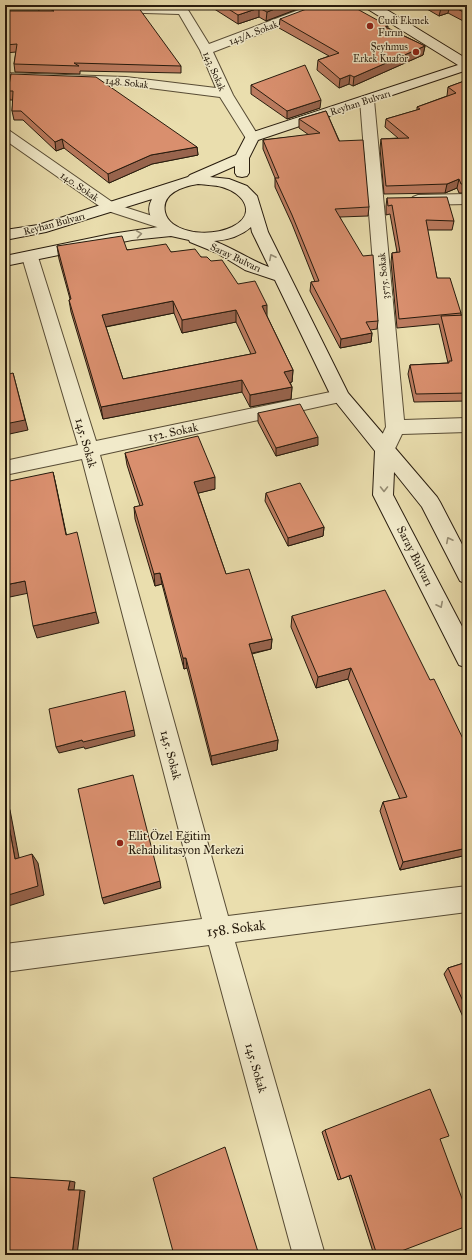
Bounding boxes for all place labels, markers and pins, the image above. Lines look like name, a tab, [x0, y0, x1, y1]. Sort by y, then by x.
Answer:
place label: Cudi Ekmek Fırrın	[378, 15, 429, 39]
marker: Cudi Ekmek Fırrın	[365, 21, 375, 31]
place label: Şeyhmus Erkek Kuaför	[353, 41, 408, 65]
marker: Şeyhmus Erkek Kuaför	[411, 47, 421, 57]
place label: Elit Özel Eğitim Rehabilitasyon Merkezi	[128, 828, 245, 857]
marker: Elit Özel Eğitim Rehabilitasyon Merkezi	[115, 838, 125, 848]

